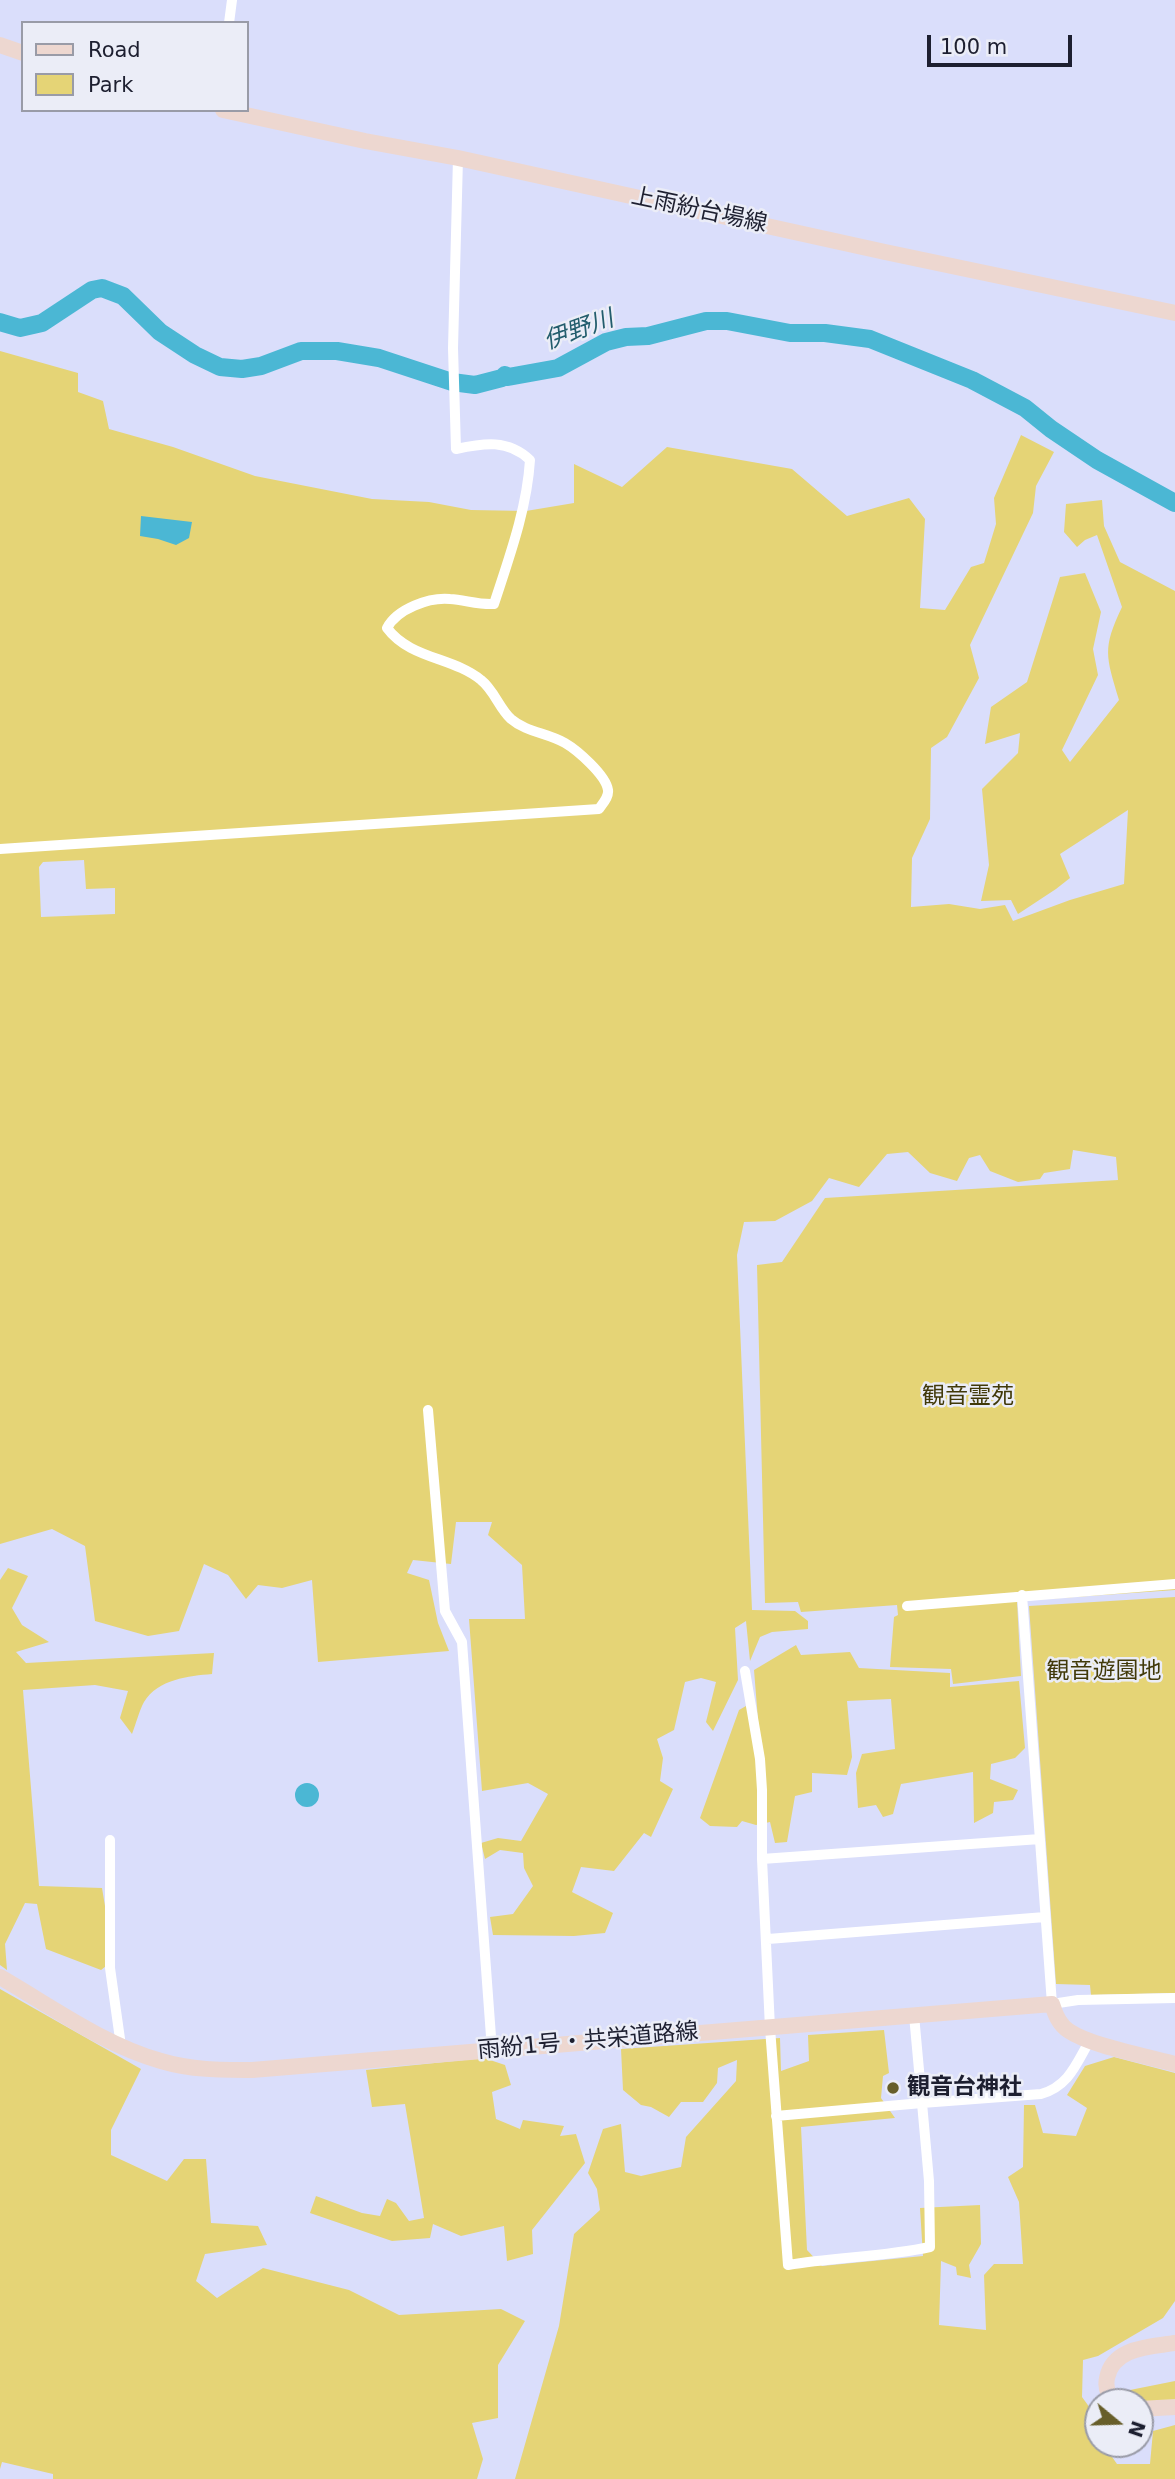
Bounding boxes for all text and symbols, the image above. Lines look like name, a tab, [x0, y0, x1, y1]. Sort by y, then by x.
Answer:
legend	[21, 21, 248, 112]
scale bar	[930, 21, 1075, 65]
text: 100 m	[940, 35, 1007, 59]
text: Road	[88, 38, 141, 62]
text: Park	[88, 73, 133, 97]
street label: 上雨紛台場線	[629, 183, 769, 239]
water label: 伊野川	[540, 305, 618, 357]
park label: 観音霊苑	[922, 1383, 1014, 1411]
park label: 観音遊園地	[1047, 1658, 1161, 1686]
street label: 雨紛1号・共栄道路線	[476, 2019, 700, 2065]
place label: 観音台神社	[907, 2074, 1022, 2102]
marker: 観音台神社	[885, 2080, 901, 2096]
north arrow	[1084, 2388, 1154, 2458]
text: N	[1124, 2418, 1150, 2440]

